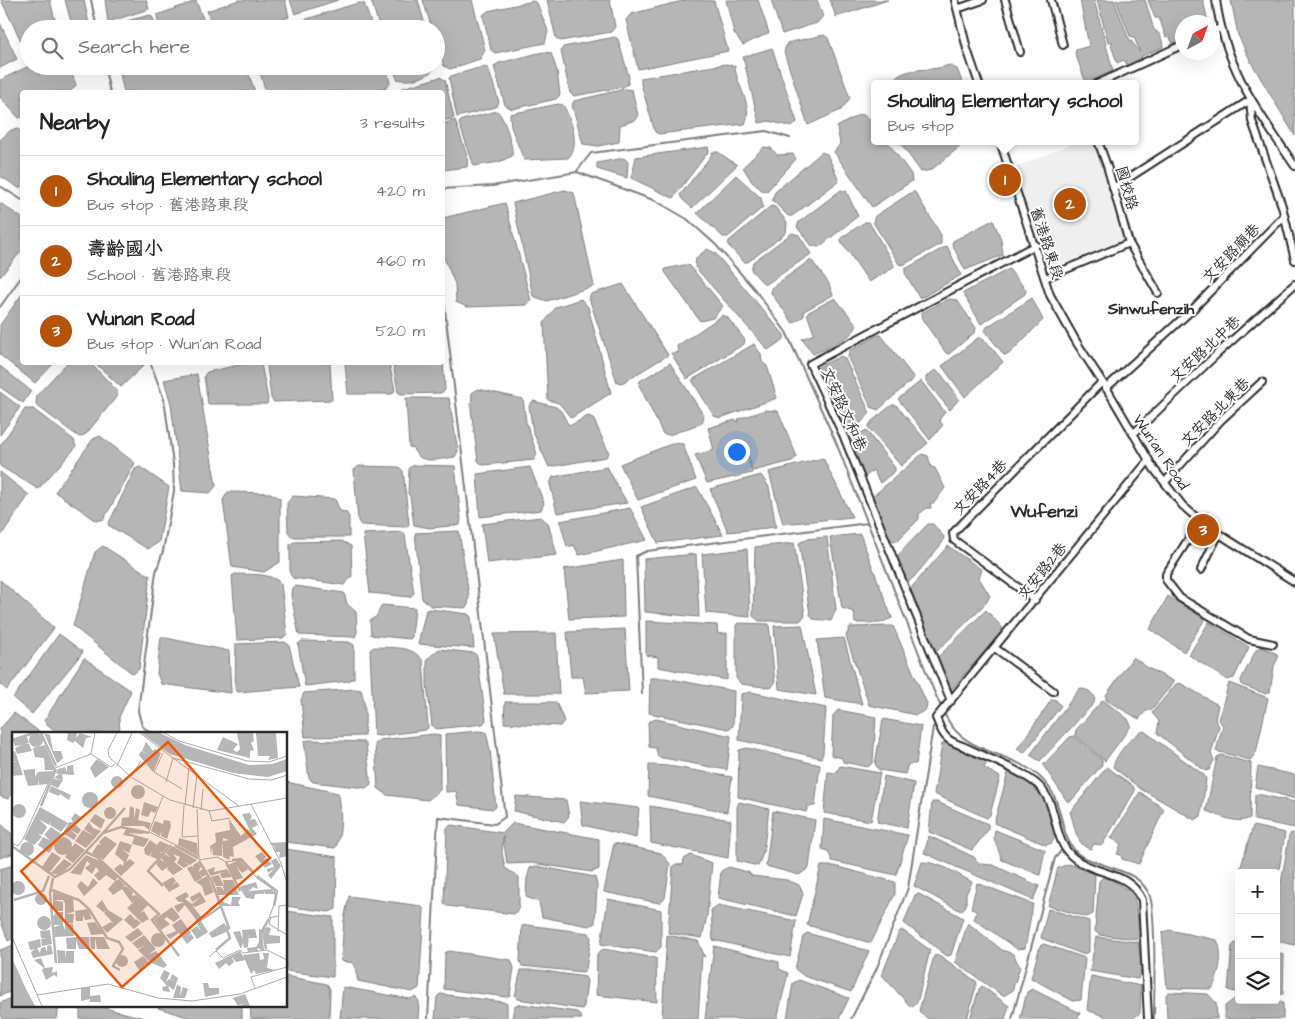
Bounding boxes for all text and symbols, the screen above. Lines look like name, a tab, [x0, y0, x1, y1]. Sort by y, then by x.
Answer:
north arrow	[1175, 15, 1220, 60]
search box	[20, 20, 445, 75]
icon: search	[38, 34, 66, 62]
text: Search here	[78, 34, 190, 61]
popup	[871, 80, 1139, 145]
text: Shouling Elementary school	[888, 88, 1123, 115]
text: Nearby	[40, 108, 110, 137]
text: 3 results	[360, 112, 425, 134]
text: Bus stop	[888, 115, 954, 137]
pin: 1	[989, 161, 1021, 199]
street label: 國校路	[1110, 164, 1143, 213]
text: Shouling Elementary school	[87, 166, 322, 193]
text: 1	[55, 180, 57, 202]
text: 420 m	[376, 180, 425, 202]
pin: 2	[1054, 185, 1086, 223]
text: Bus stop · 舊港路東段	[87, 194, 248, 216]
street label: 舊港路東段	[1025, 204, 1068, 282]
street label: 文安路廟巷	[1198, 219, 1265, 288]
text: 壽齡國小	[87, 236, 163, 263]
text: 2	[51, 250, 61, 272]
text: 460 m	[375, 250, 425, 272]
text: School · 舊港路東段	[87, 264, 231, 286]
district label: Sinwufenzih	[1107, 298, 1195, 320]
text: Wunan Road	[87, 306, 194, 333]
street label: 文安路北中巷	[1165, 311, 1245, 388]
text: 3	[52, 320, 60, 342]
text: 520 m	[376, 320, 425, 342]
text: Bus stop · Wun'an Road	[87, 333, 261, 355]
street label: 文安路文和巷	[816, 364, 871, 455]
street label: 文安路北東巷	[1176, 373, 1255, 452]
street label: Wun'an Road	[1127, 410, 1194, 495]
your location	[724, 439, 750, 465]
street label: 文安路4巷	[948, 455, 1012, 520]
district label: Wufenzi	[1009, 499, 1078, 524]
pin: 3	[1187, 511, 1219, 549]
street label: 文安路2巷	[1013, 538, 1072, 605]
inset map	[12, 732, 288, 1006]
map controls	[1235, 869, 1280, 1004]
button: +	[1235, 869, 1280, 914]
button: −	[1235, 914, 1280, 959]
button: layers	[1235, 959, 1280, 1004]

